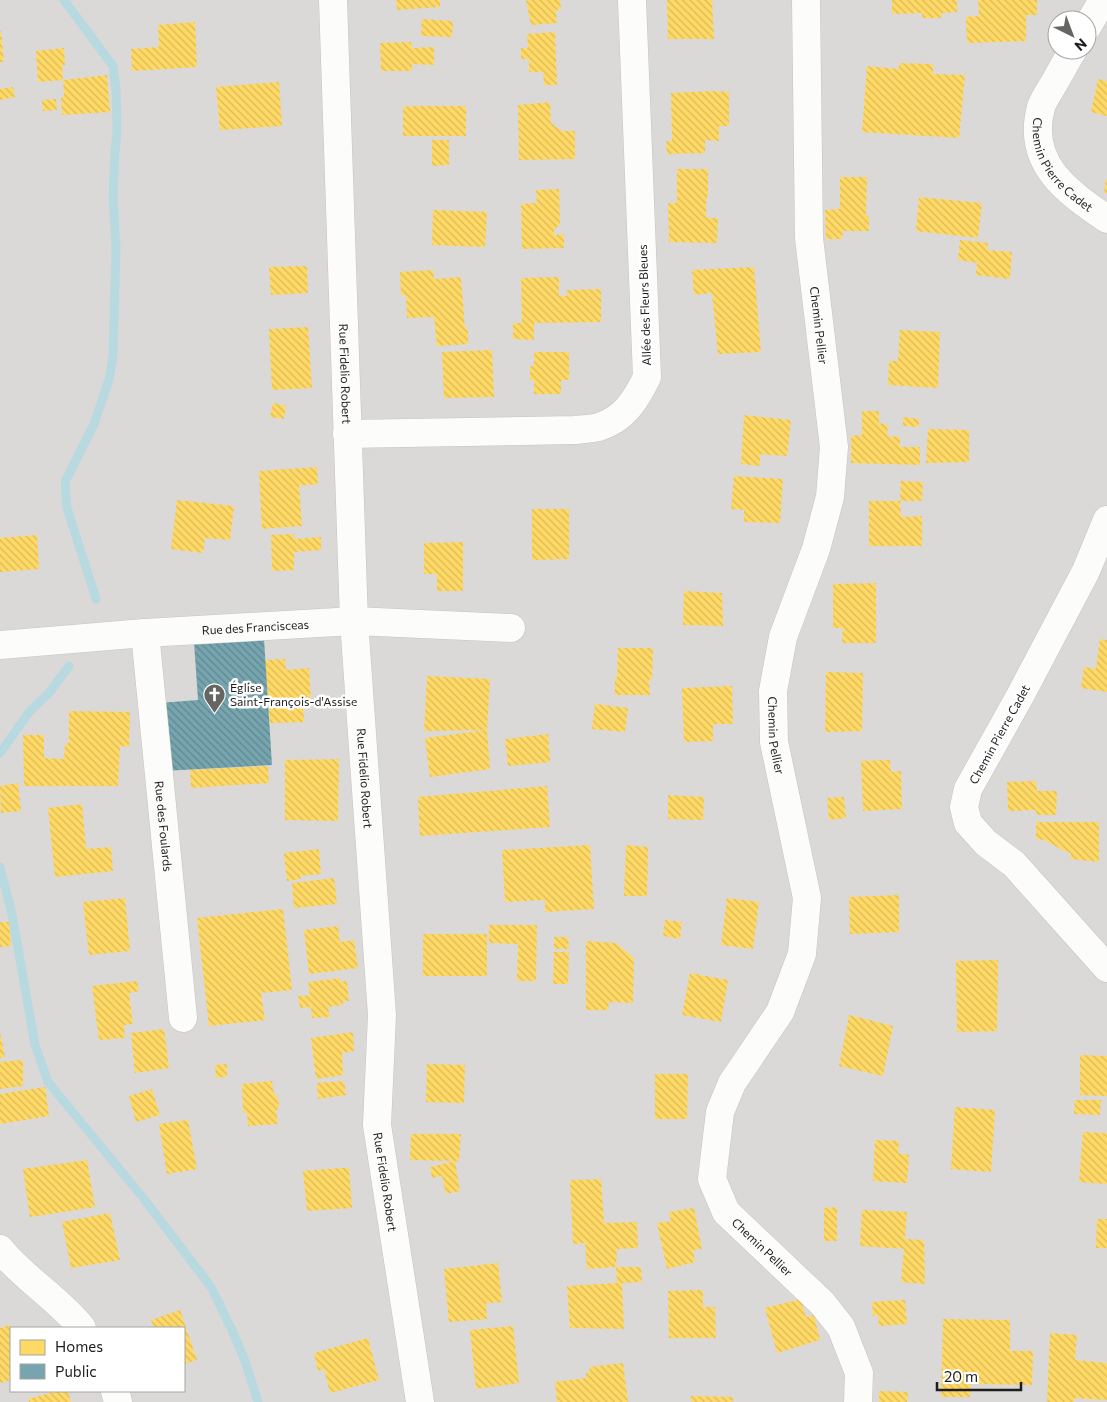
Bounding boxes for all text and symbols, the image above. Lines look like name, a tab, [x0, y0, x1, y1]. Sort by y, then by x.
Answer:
north arrow	[1047, 10, 1097, 60]
text: N	[1071, 35, 1091, 55]
street label: Chemin Pierre Cadet	[1031, 117, 1096, 214]
street label: Allée des Fleurs Bleues	[635, 244, 653, 366]
street label: Chemin Pellier	[808, 286, 831, 365]
street label: Rue Fidelio Robert	[337, 323, 354, 424]
street label: Rue des Francisceas	[201, 617, 309, 637]
place label: Église Saint-François-d'Assise	[230, 680, 357, 708]
church icon: Église Saint-François-d'Assise	[202, 682, 226, 713]
street label: Chemin Pierre Cadet	[966, 682, 1032, 786]
street label: Chemin Pellier	[766, 696, 788, 776]
street label: Rue Fidelio Robert	[355, 728, 376, 829]
street label: Rue des Foulards	[153, 780, 176, 872]
street label: Rue Fidelio Robert	[371, 1131, 400, 1233]
street label: Chemin Pellier	[729, 1215, 796, 1279]
legend	[10, 1327, 185, 1392]
text: Homes	[55, 1337, 103, 1355]
scale bar	[937, 1360, 1021, 1392]
text: Public	[55, 1362, 97, 1380]
text: 20 m	[944, 1367, 978, 1385]

